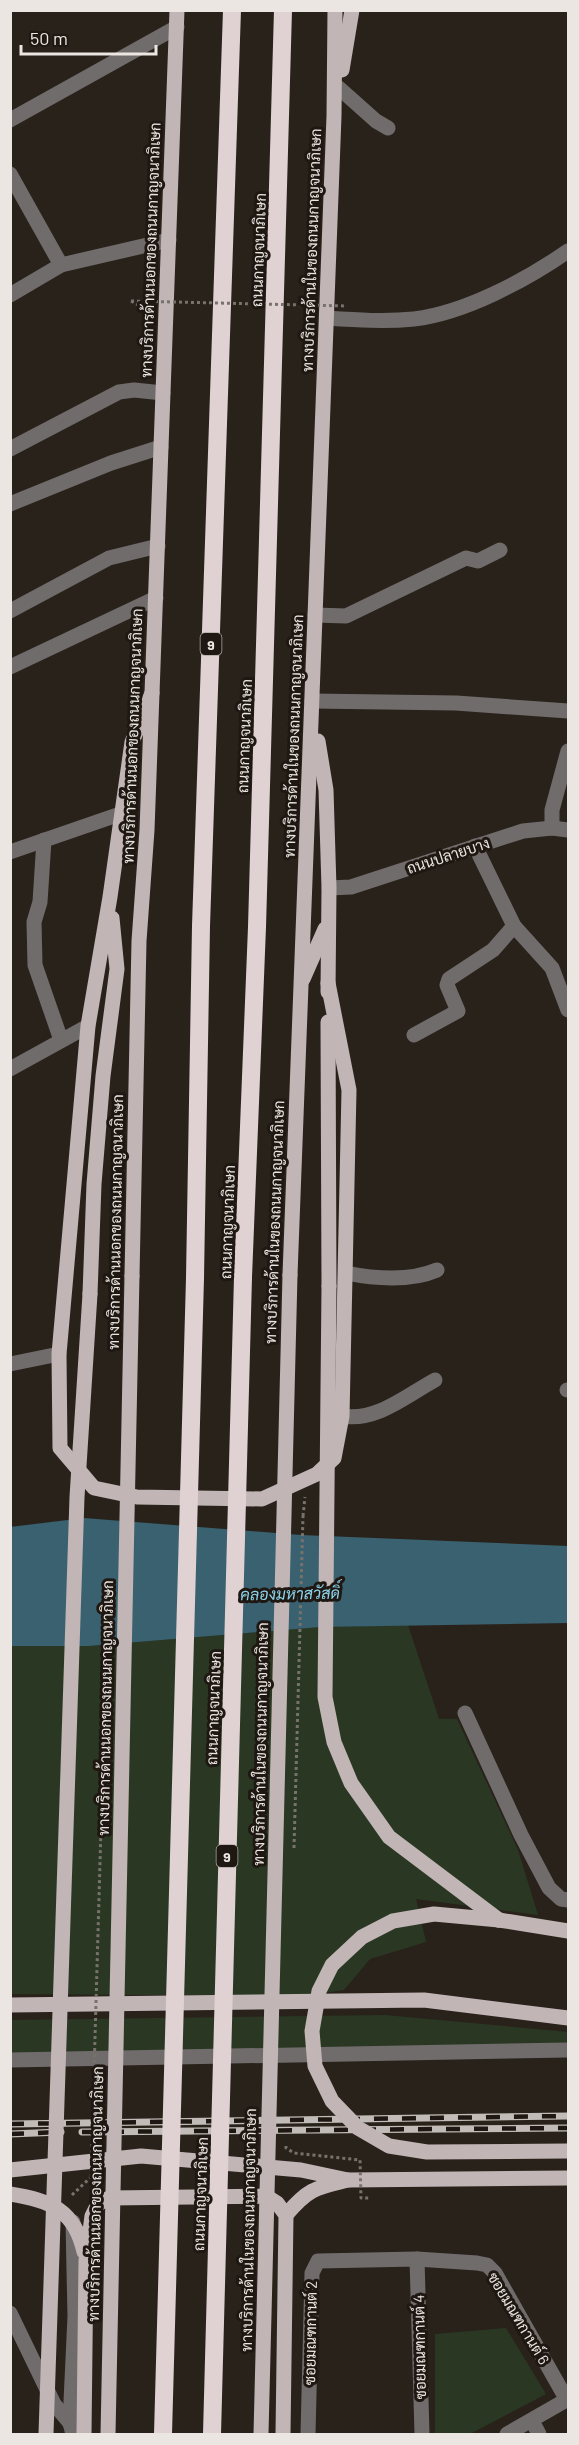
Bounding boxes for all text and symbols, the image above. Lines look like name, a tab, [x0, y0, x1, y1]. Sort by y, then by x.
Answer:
scale bar	[21, 18, 156, 56]
text: 50 m	[30, 27, 68, 49]
street label: ทางบริการด้านนอกของถนนกาญจนาภิเษก	[137, 122, 164, 378]
street label: ทางบริการด้านในของถนนกาญจนาภิเษก	[298, 128, 325, 372]
street label: ถนนกาญจนาภิเษก	[247, 193, 270, 307]
street label: ทางบริการด้านนอกของถนนกาญจนาภิเษก	[119, 608, 146, 864]
street label: ทางบริการด้านในของถนนกาญจนาภิเษก	[280, 614, 307, 858]
road number: 9	[200, 633, 222, 655]
street label: ถนนกาญจนาภิเษก	[233, 679, 256, 793]
street label: ถนนปลายบาง	[404, 833, 492, 877]
street label: ทางบริการด้านนอกของถนนกาญจนาภิเษก	[104, 1094, 127, 1350]
street label: ทางบริการด้านในของถนนกาญจนาภิเษก	[261, 1100, 288, 1344]
street label: ถนนกาญจนาภิเษก	[216, 1165, 239, 1279]
water label: คลองมหาสวัสดิ์	[240, 1578, 343, 1603]
street label: ทางบริการด้านนอกของถนนกาญจนาภิเษก	[94, 1580, 117, 1836]
street label: ทางบริการด้านในของถนนกาญจนาภิเษก	[249, 1622, 272, 1866]
street label: ถนนกาญจนาภิเษก	[202, 1651, 225, 1765]
road number: 9	[216, 1845, 238, 1867]
street label: ทางบริการด้านนอกของถนนกาญจนาภิเษก	[84, 2066, 107, 2322]
street label: ทางบริการด้านในของถนนกาญจนาภิเษก	[237, 2108, 260, 2352]
street label: ถนนกาญจนาภิเษก	[189, 2137, 212, 2251]
street label: ซอยมณฑกานต์ 6	[484, 2269, 554, 2367]
street label: ซอยมณฑกานต์ 2	[300, 2281, 320, 2385]
street label: ซอยมณฑกานต์ 4	[409, 2294, 429, 2400]

